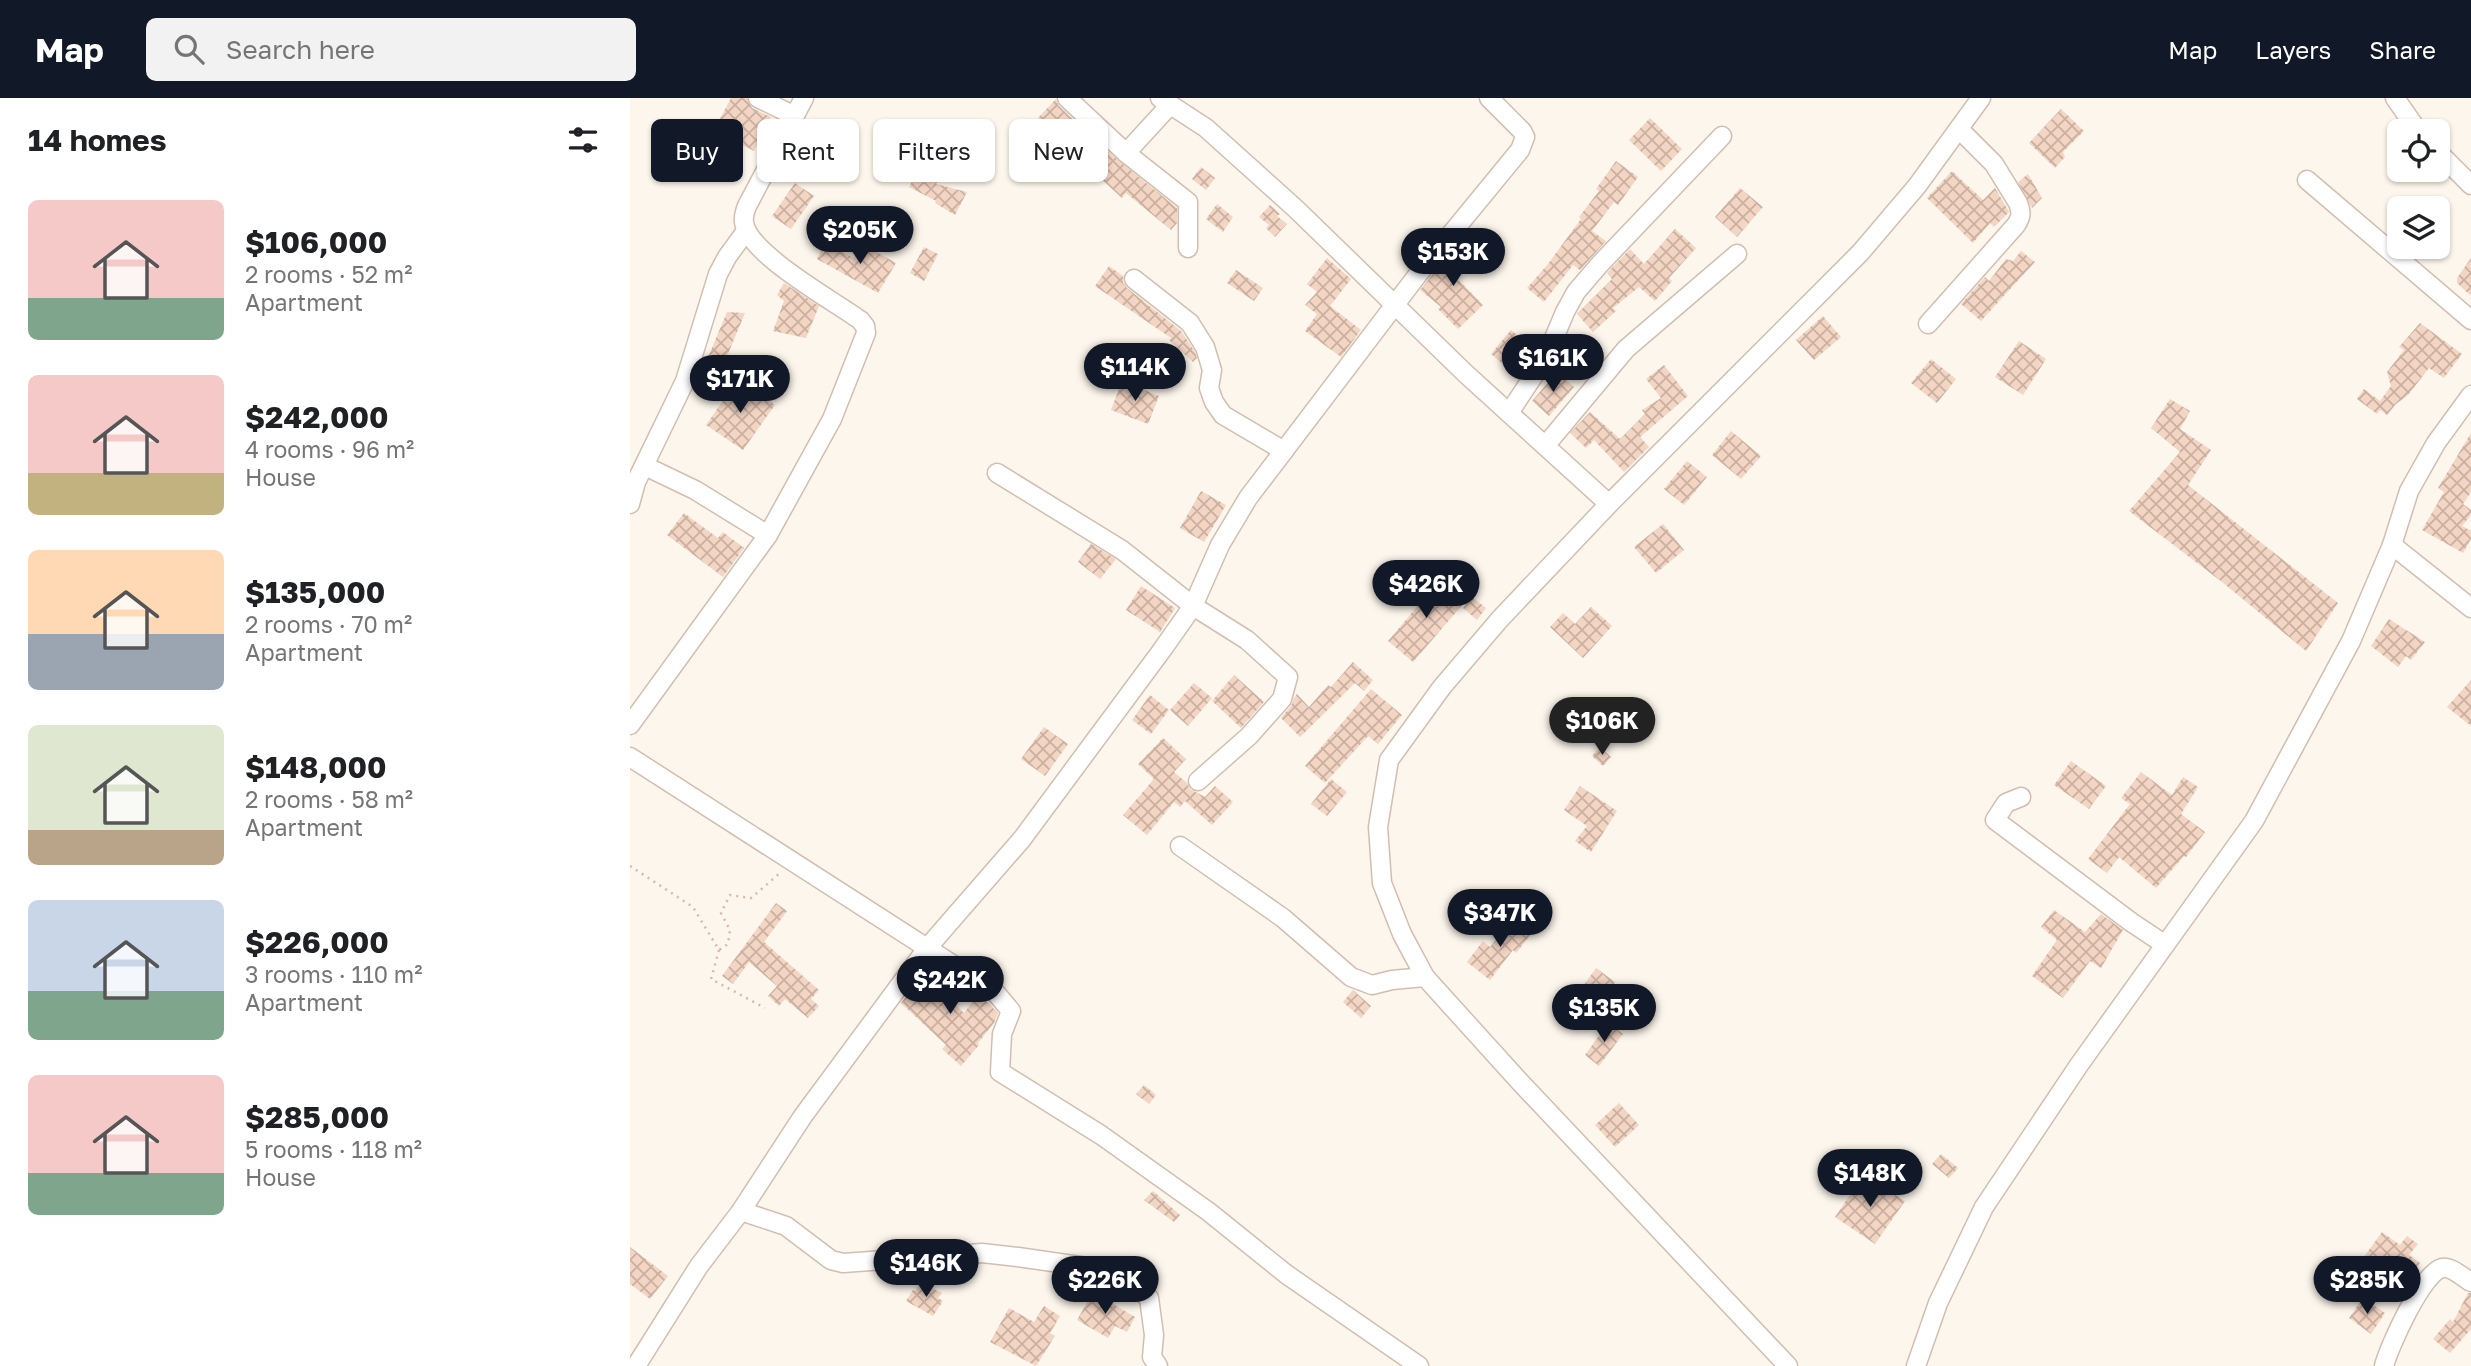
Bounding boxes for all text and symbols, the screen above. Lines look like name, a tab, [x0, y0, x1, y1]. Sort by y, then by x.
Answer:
search box	[146, 18, 636, 81]
text: Map	[35, 30, 104, 69]
icon: search	[170, 30, 208, 68]
text: Search here	[226, 34, 375, 65]
text: Map	[2168, 35, 2217, 64]
text: Layers	[2255, 35, 2331, 64]
text: Share	[2369, 35, 2436, 64]
chip: Buy	[651, 119, 743, 182]
chip: Rent	[757, 119, 859, 182]
chip: Filters	[873, 119, 995, 182]
chip: New	[1009, 119, 1108, 182]
map controls	[2387, 119, 2450, 259]
button: locate	[2387, 119, 2450, 182]
icon: filters	[564, 121, 602, 159]
text: 14 homes	[28, 122, 167, 158]
button: layers	[2387, 196, 2450, 259]
pin: $205K	[811, 206, 909, 266]
text: $205K	[822, 215, 898, 243]
text: $106,000	[245, 224, 387, 260]
icon: home	[84, 228, 168, 312]
pin: $153K	[1404, 228, 1502, 288]
text: $153K	[1417, 237, 1489, 265]
text: 2 rooms · 52 m²	[245, 260, 412, 288]
text: Apartment	[245, 288, 363, 316]
pin: $161K	[1504, 334, 1602, 394]
text: $161K	[1518, 343, 1588, 371]
pin: $114K	[1086, 344, 1184, 403]
text: $114K	[1100, 352, 1170, 380]
pin: $171K	[691, 356, 789, 415]
text: $171K	[706, 364, 774, 392]
text: $242,000	[245, 399, 389, 435]
icon: home	[84, 403, 168, 487]
text: 4 rooms · 96 m²	[245, 435, 414, 463]
text: House	[245, 463, 316, 491]
pin: $426K	[1377, 560, 1475, 620]
text: $426K	[1388, 569, 1464, 597]
text: $135,000	[245, 574, 385, 610]
icon: home	[84, 578, 168, 662]
text: 2 rooms · 70 m²	[245, 610, 412, 638]
text: Apartment	[245, 638, 363, 666]
pin: $106K	[1553, 698, 1651, 757]
text: $106K	[1565, 706, 1639, 734]
text: $148,000	[245, 749, 387, 785]
icon: home	[84, 753, 168, 837]
text: 2 rooms · 58 m²	[245, 785, 413, 813]
text: Apartment	[245, 813, 363, 841]
pin: $347K	[1451, 890, 1549, 949]
text: $347K	[1463, 898, 1537, 926]
text: $226,000	[245, 924, 389, 960]
icon: home	[84, 928, 168, 1012]
pin: $242K	[901, 956, 999, 1016]
text: 3 rooms · 110 m²	[245, 960, 422, 988]
text: $242K	[913, 965, 987, 993]
pin: $135K	[1555, 984, 1653, 1044]
text: Apartment	[245, 988, 363, 1016]
text: $135K	[1568, 993, 1640, 1021]
text: $285,000	[245, 1099, 389, 1135]
icon: home	[84, 1103, 168, 1187]
text: 5 rooms · 118 m²	[245, 1135, 422, 1163]
pin: $148K	[1821, 1150, 1919, 1209]
text: $148K	[1833, 1158, 1907, 1186]
text: House	[245, 1163, 316, 1191]
pin: $146K	[877, 1240, 975, 1299]
text: $146K	[890, 1248, 962, 1276]
pin: $226K	[1056, 1256, 1154, 1316]
pin: $285K	[2318, 1256, 2416, 1316]
text: $226K	[1068, 1265, 1142, 1293]
text: $285K	[2330, 1265, 2404, 1293]

